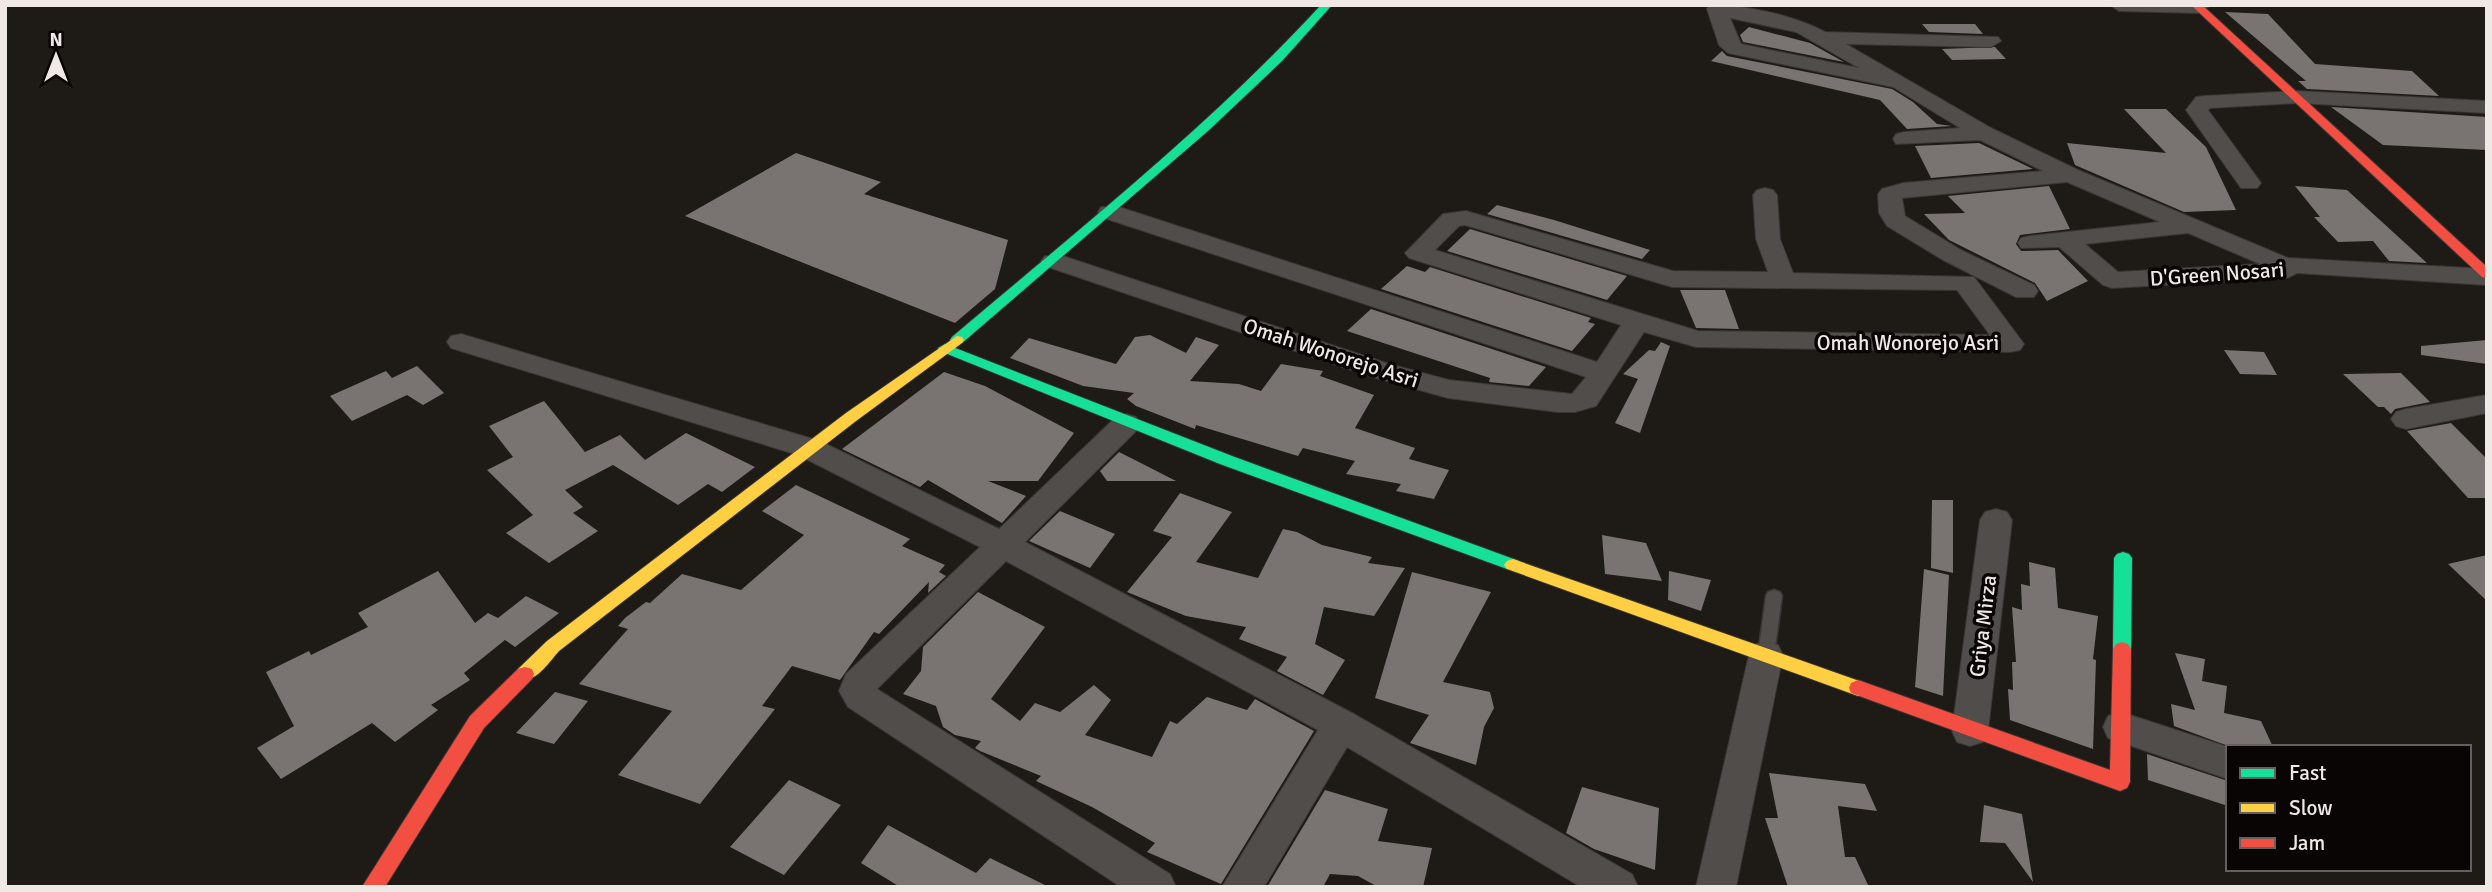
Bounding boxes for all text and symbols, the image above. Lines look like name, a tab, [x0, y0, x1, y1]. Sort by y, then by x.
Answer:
north arrow	[21, 21, 91, 91]
text: N	[49, 28, 63, 52]
street label: D'Green Nosari	[2149, 256, 2285, 292]
street label: Omah Wonorejo Asri	[1240, 312, 1422, 394]
street label: Omah Wonorejo Asri	[1817, 330, 1999, 356]
street label: Griya Mirza	[1964, 574, 2002, 678]
legend	[2226, 745, 2471, 871]
text: Fast	[2289, 760, 2326, 786]
text: Slow	[2289, 795, 2333, 821]
text: Jam	[2289, 830, 2325, 856]

